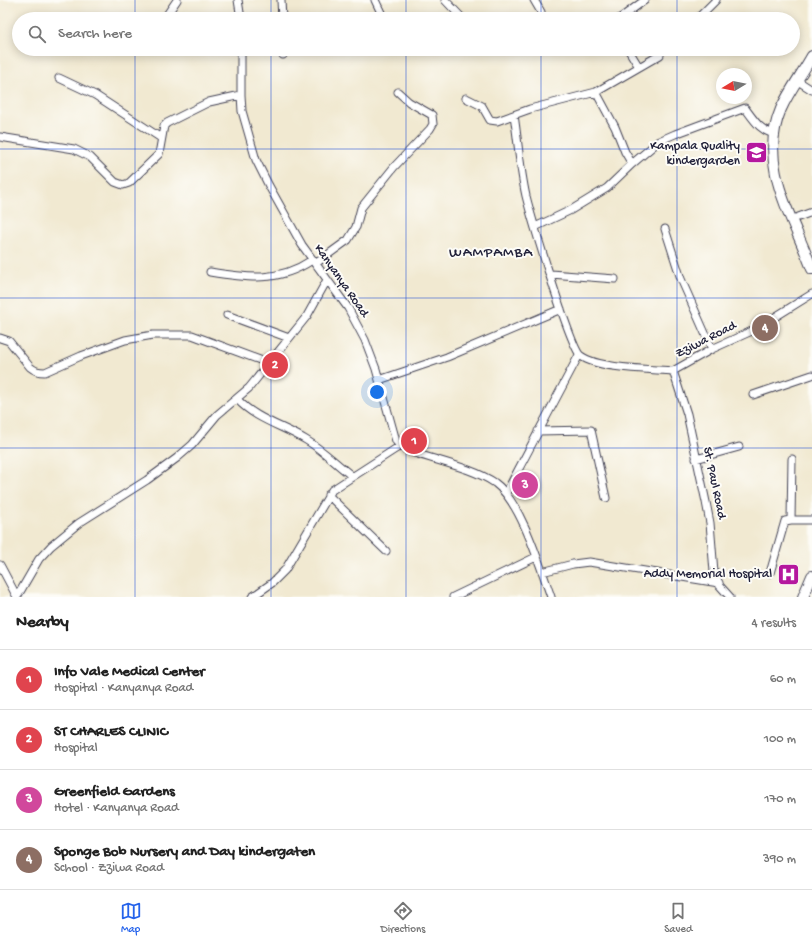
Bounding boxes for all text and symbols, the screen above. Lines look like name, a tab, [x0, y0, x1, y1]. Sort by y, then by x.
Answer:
search box	[12, 12, 800, 56]
icon: search	[26, 23, 48, 45]
text: Search here	[58, 25, 132, 43]
north arrow	[716, 68, 752, 104]
place label: Kampala Quality kindergarden	[650, 139, 741, 169]
school or university icon: Kampala Quality kindergarden	[743, 140, 769, 166]
street label: Kanyanya Road	[310, 242, 372, 321]
district label: WAMPAMBA	[449, 244, 533, 262]
pin: 4	[752, 313, 778, 343]
street label: Zziwa Road	[673, 318, 740, 362]
pin: 2	[262, 350, 288, 380]
your location	[367, 382, 387, 402]
pin: 1	[401, 426, 427, 456]
street label: St. Paul Road	[699, 446, 729, 522]
pin: 3	[512, 470, 538, 500]
hospital icon: Addy Memorial Hospital	[775, 561, 801, 587]
place label: Addy Memorial Hospital	[644, 567, 772, 582]
text: Nearby	[16, 613, 69, 633]
text: 4 results	[752, 616, 796, 631]
text: Info Vale Medical Center	[54, 663, 205, 681]
text: 1	[26, 672, 32, 687]
text: 60 m	[770, 672, 796, 687]
text: Hospital · Kanyanya Road	[54, 681, 193, 696]
text: ST CHARLES CLINIC	[54, 723, 168, 741]
text: 2	[26, 732, 32, 747]
text: 100 m	[764, 732, 796, 747]
text: Hospital	[54, 741, 98, 756]
text: Greenfield Gardens	[54, 783, 175, 801]
text: 3	[26, 792, 32, 807]
text: 170 m	[764, 792, 796, 807]
text: Hotel · Kanyanya Road	[54, 801, 179, 816]
text: Sponge Bob Nursery and Day kindergaten	[54, 843, 315, 861]
text: 4	[26, 852, 32, 867]
text: 390 m	[763, 852, 796, 867]
text: School · Zziwa Road	[54, 861, 164, 876]
tab: Map	[120, 900, 142, 936]
tab: Directions	[381, 900, 425, 936]
tab: Saved	[664, 900, 692, 936]

